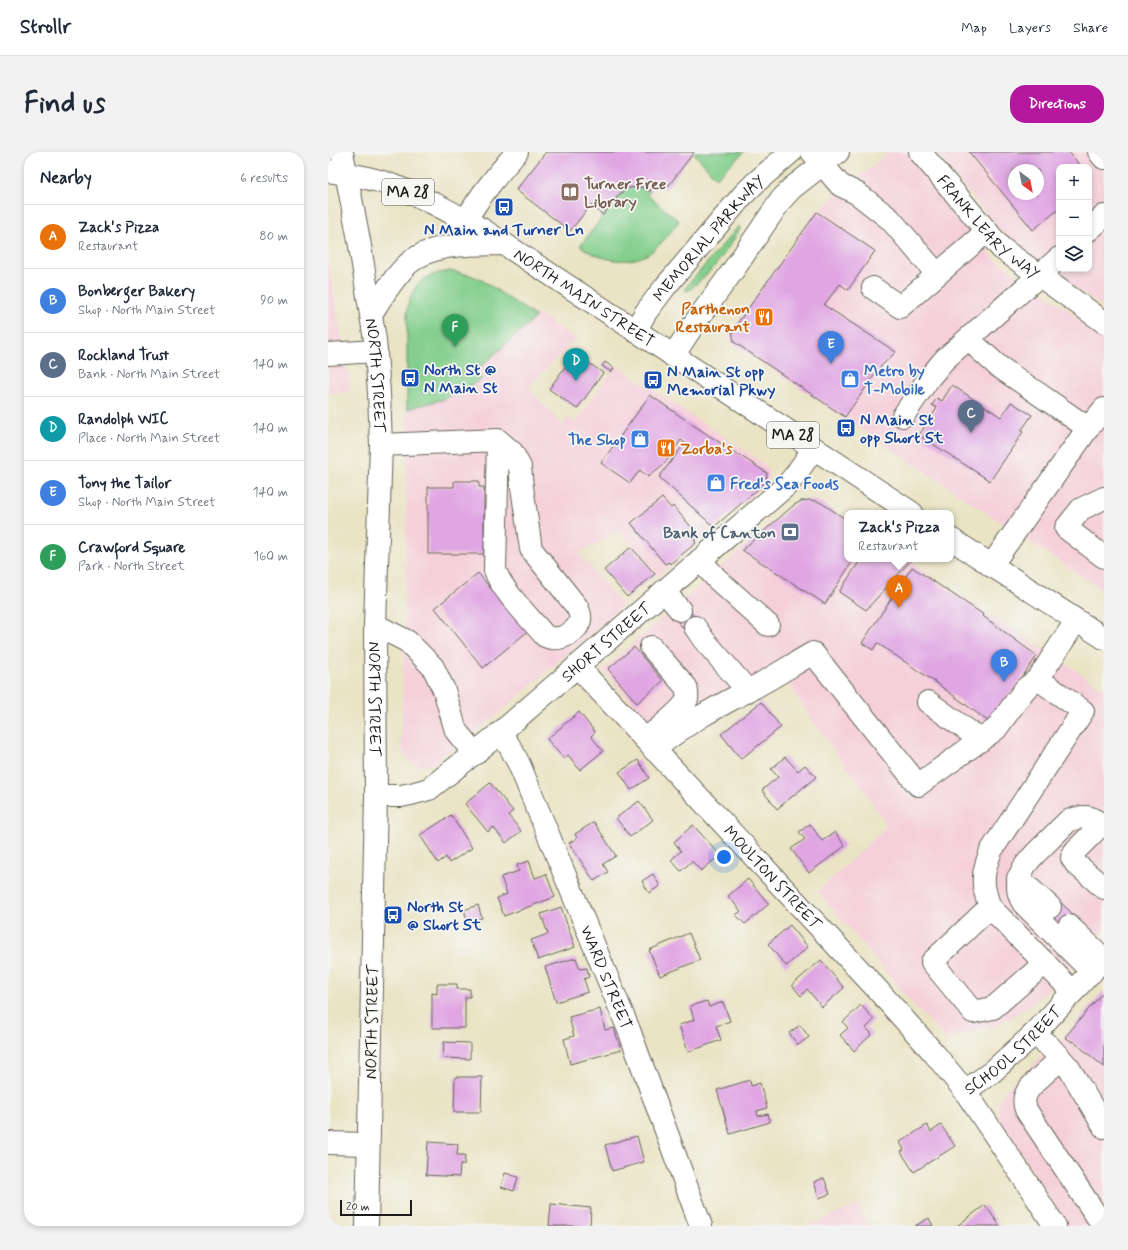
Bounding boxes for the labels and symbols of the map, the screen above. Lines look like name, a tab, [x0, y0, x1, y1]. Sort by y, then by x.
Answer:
north arrow	[1008, 164, 1044, 200]
street label: MEMORIAL PARKWAY	[649, 170, 770, 306]
street label: FRANK LEARY WAY	[932, 171, 1044, 285]
place label: Turner Free Library	[584, 174, 666, 213]
road number: MA 28	[382, 179, 434, 205]
library icon: Turner Free Library	[559, 181, 581, 203]
bus stop icon: N Main and Turner Ln	[493, 196, 515, 218]
place label: N Main and Turner Ln	[424, 220, 584, 241]
street label: NORTH MAIN STREET	[509, 244, 658, 352]
place label: Parthenon Restaurant	[676, 299, 750, 338]
restaurant icon: Parthenon Restaurant	[753, 306, 775, 328]
pin: F	[442, 314, 468, 347]
street label: NORTH STREET	[360, 317, 390, 434]
pin: E	[818, 331, 844, 364]
pin: D	[563, 348, 589, 381]
place label: North St @ N Main St	[424, 360, 498, 399]
place label: Metro by T-Mobile	[864, 361, 925, 400]
place label: N Main St opp Memorial Pkwy	[667, 362, 775, 401]
bus stop icon: North St @ N Main St	[399, 367, 421, 389]
shop icon: Metro by T-Mobile	[839, 368, 861, 390]
bus stop icon: N Main St opp Memorial Pkwy	[642, 369, 664, 391]
pin: C	[958, 400, 984, 433]
place label: N Main St opp Short St	[860, 410, 944, 449]
bus stop icon: N Main St opp Short St	[835, 417, 857, 439]
road number: MA 28	[767, 422, 819, 448]
shop icon: The Shop	[629, 428, 651, 450]
place label: The Shop	[568, 430, 626, 451]
restaurant icon: Zorba's	[655, 437, 677, 459]
place label: Zorba's	[680, 439, 733, 460]
shop icon: Fred's Sea Foods	[705, 472, 727, 494]
place label: Fred's Sea Foods	[730, 474, 839, 495]
bank icon: Bank of Canton	[779, 521, 801, 543]
place label: Bank of Canton	[663, 523, 776, 544]
pin: A	[886, 575, 912, 608]
street label: SHORT STREET	[557, 597, 657, 687]
street label: NORTH STREET	[363, 641, 385, 757]
pin: B	[991, 649, 1017, 682]
street label: MOULTON STREET	[718, 821, 826, 936]
your location	[714, 847, 734, 867]
place label: North St @ Short St	[407, 897, 482, 936]
bus stop icon: North St @ Short St	[382, 904, 404, 926]
street label: WARD STREET	[575, 923, 637, 1033]
street label: NORTH STREET	[361, 963, 384, 1079]
street label: SCHOOL STREET	[961, 1001, 1067, 1100]
scale bar	[340, 1198, 412, 1217]

